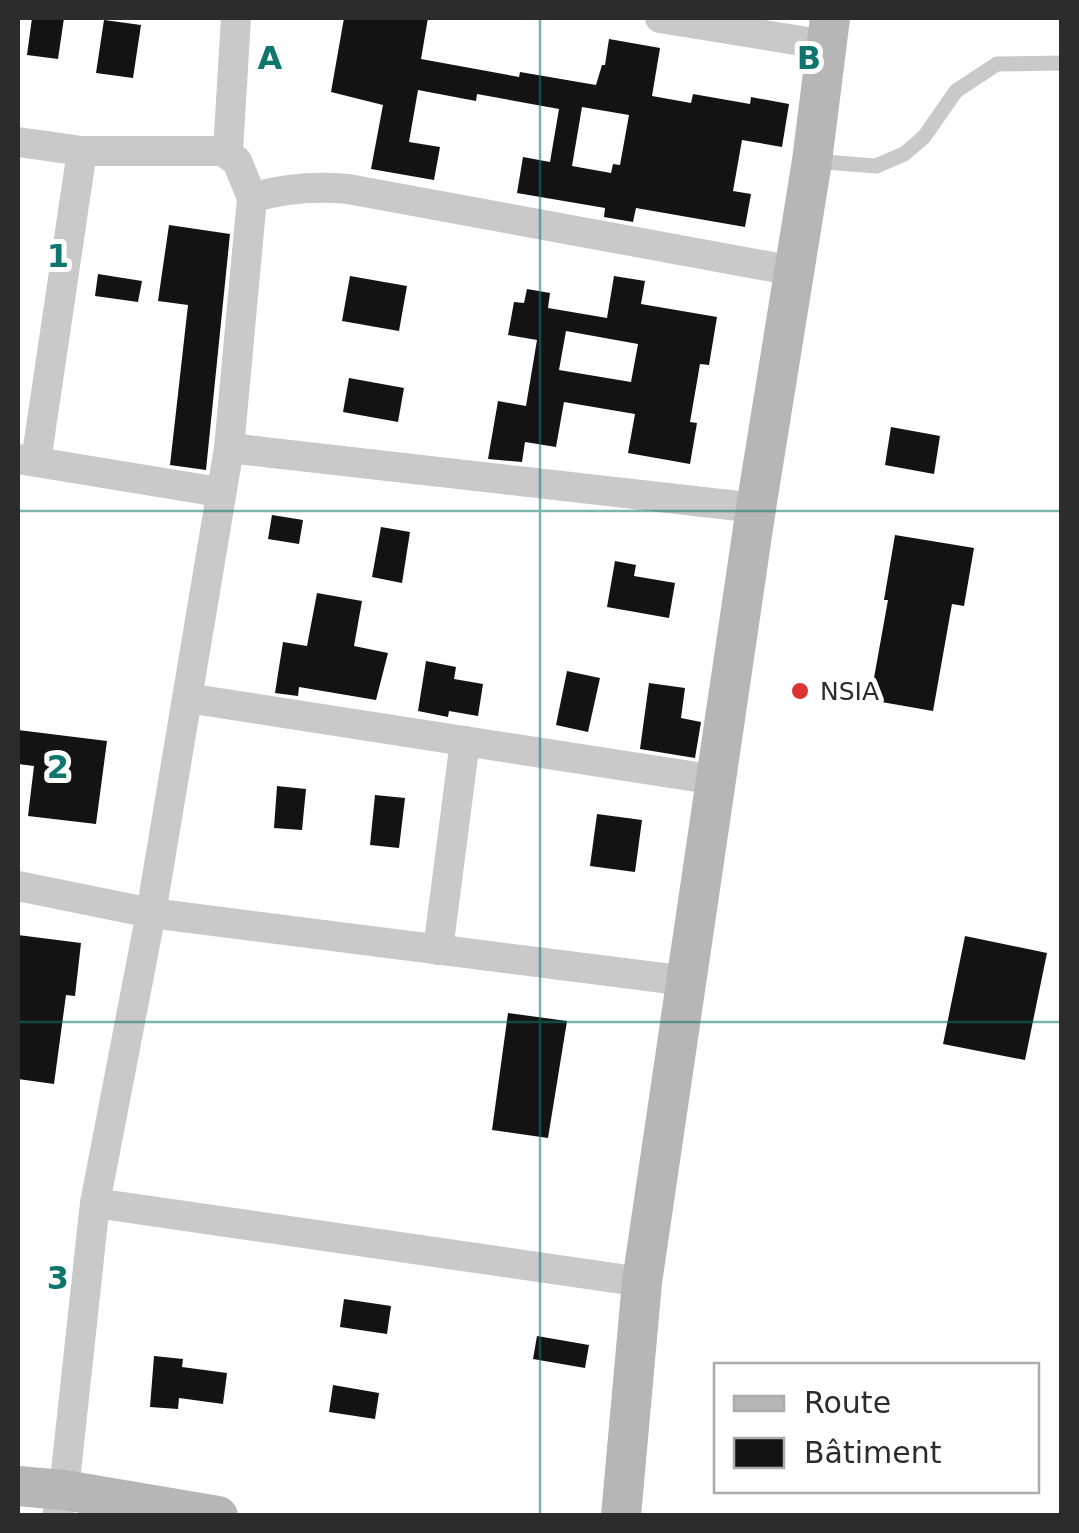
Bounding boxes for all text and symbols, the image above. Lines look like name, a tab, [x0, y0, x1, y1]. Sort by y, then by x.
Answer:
text: A	[258, 39, 283, 77]
text: B	[797, 39, 821, 77]
text: 1	[47, 237, 69, 275]
place label: NSIA	[820, 677, 879, 706]
marker: NSIA	[789, 680, 811, 702]
text: 2	[47, 748, 69, 786]
text: 3	[47, 1259, 69, 1297]
legend	[714, 1363, 1039, 1493]
text: Route	[804, 1385, 891, 1420]
text: Bâtiment	[804, 1435, 942, 1470]

